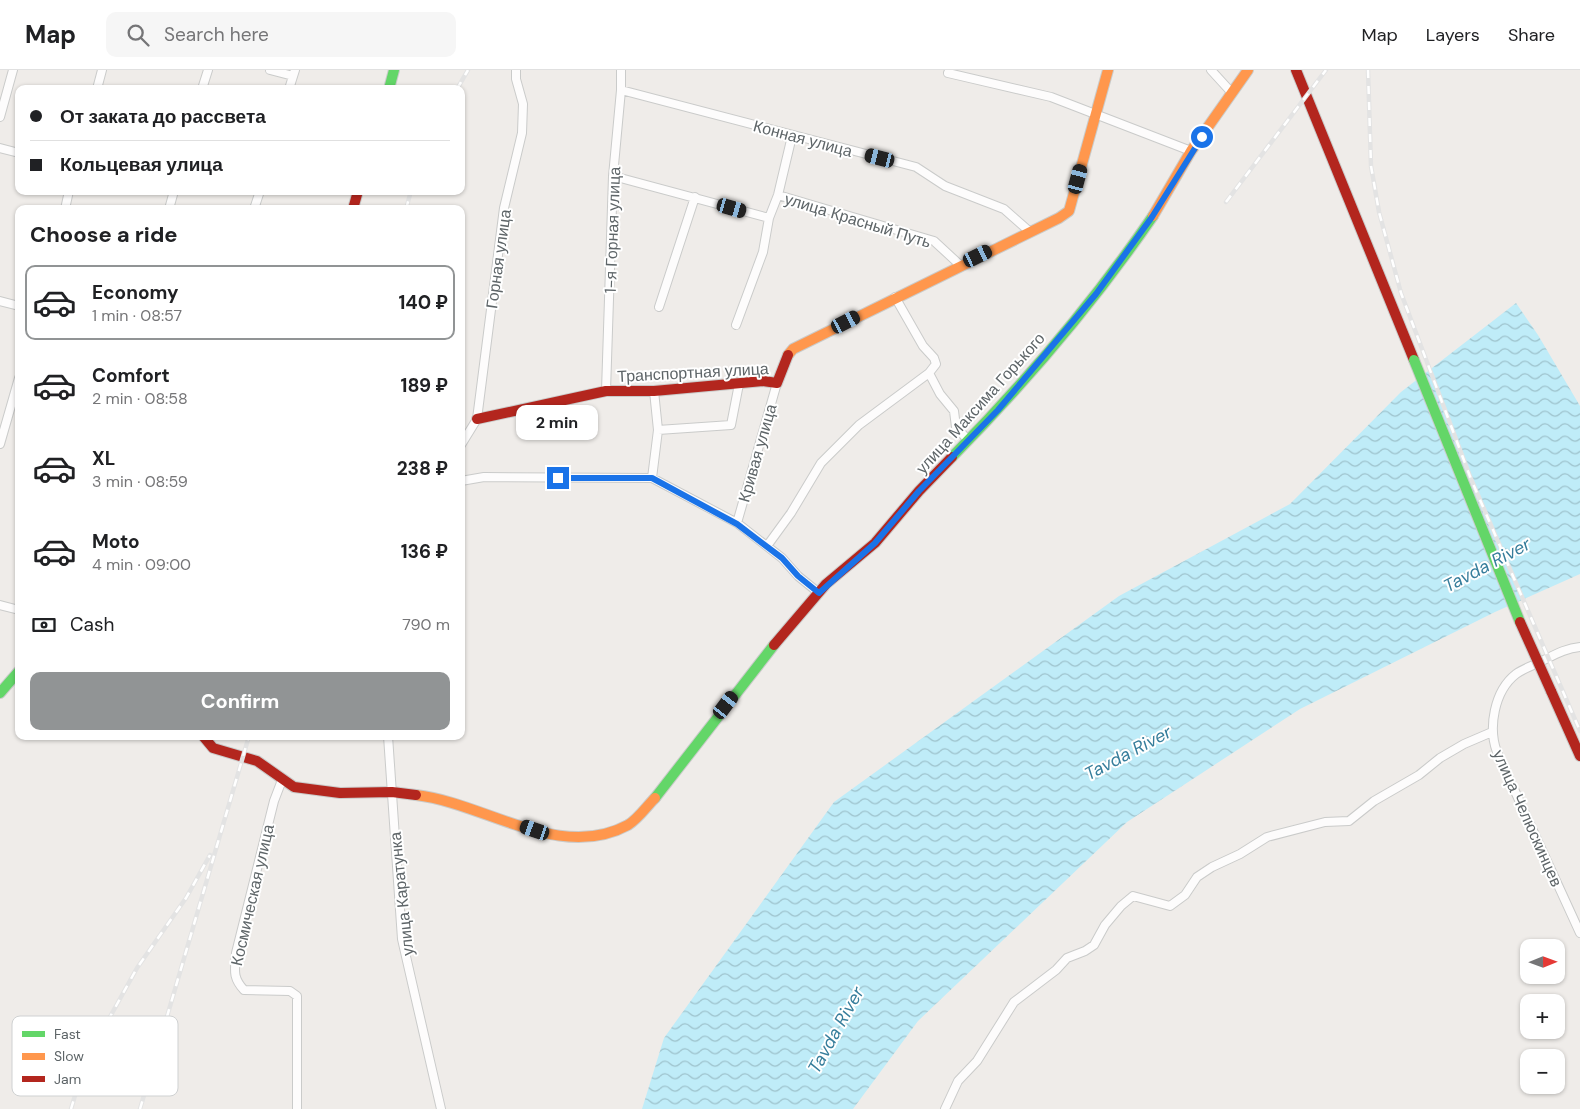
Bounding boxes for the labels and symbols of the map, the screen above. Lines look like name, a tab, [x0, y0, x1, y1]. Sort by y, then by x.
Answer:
street label: Конная улица	[751, 115, 855, 162]
route start	[1191, 126, 1213, 148]
car	[863, 147, 896, 169]
car	[1066, 163, 1089, 195]
street label: 1-я Горная улица	[600, 166, 625, 294]
street label: улица Красный Путь	[782, 188, 934, 253]
car	[715, 197, 748, 219]
street label: Горная улица	[481, 208, 516, 310]
car	[961, 243, 994, 269]
car	[829, 309, 862, 335]
street label: улица Максима Горького	[911, 328, 1050, 478]
street label: Транспортная улица	[617, 358, 769, 387]
street label: Кривая улица	[733, 401, 782, 505]
callout: 2 min	[517, 406, 599, 440]
route end	[547, 467, 569, 489]
water label: Tavda River	[1439, 531, 1536, 598]
car	[710, 689, 741, 721]
water label: Tavda River	[1080, 719, 1177, 786]
street label: улица Челюскинцев	[1488, 746, 1567, 890]
car	[518, 818, 551, 842]
street label: Космическая улица	[226, 822, 279, 968]
street label: улица Каратунка	[385, 831, 418, 957]
north arrow	[1520, 939, 1565, 984]
water label: Tavda River	[802, 981, 870, 1078]
legend	[12, 1016, 178, 1096]
text: Fast	[54, 1025, 81, 1043]
text: Slow	[54, 1047, 84, 1065]
text: Jam	[54, 1070, 81, 1088]

